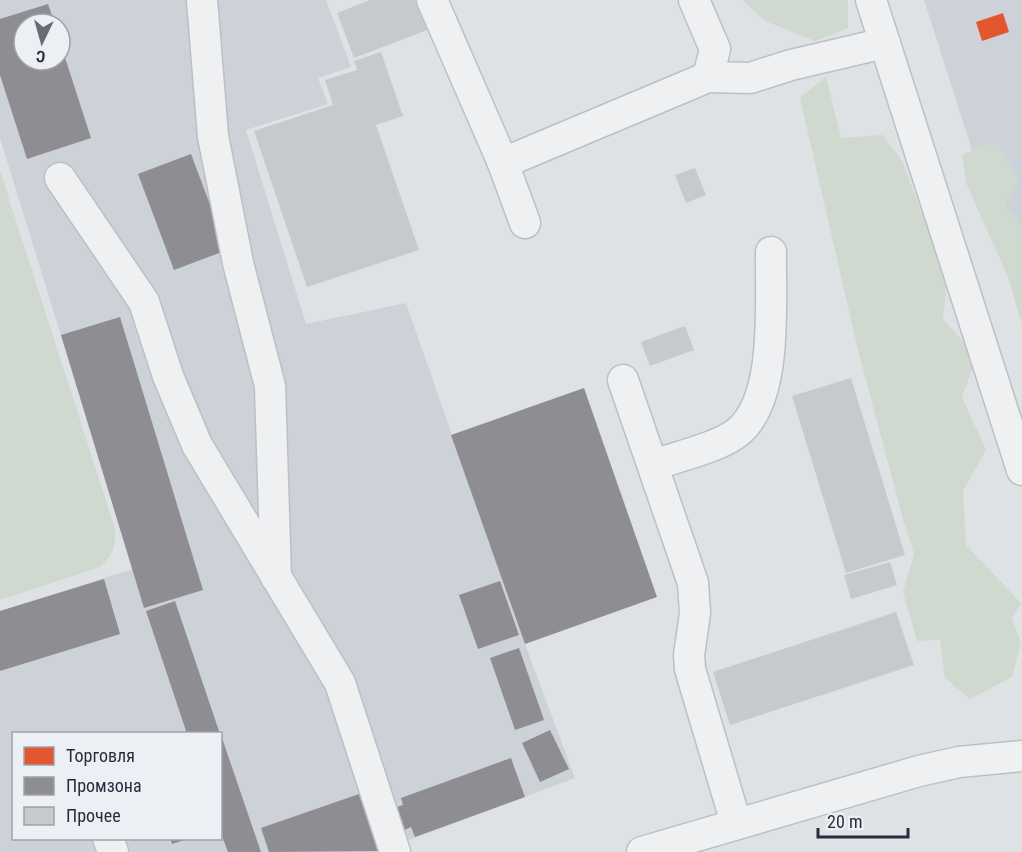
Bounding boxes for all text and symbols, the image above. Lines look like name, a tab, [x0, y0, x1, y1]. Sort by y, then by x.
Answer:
north arrow	[12, 12, 72, 72]
text: С	[35, 47, 46, 66]
legend	[12, 732, 222, 840]
text: Торговля	[66, 745, 135, 766]
text: Промзона	[66, 775, 142, 796]
scale bar	[818, 801, 908, 839]
text: Прочее	[66, 805, 121, 826]
text: 20 m	[827, 811, 862, 832]

